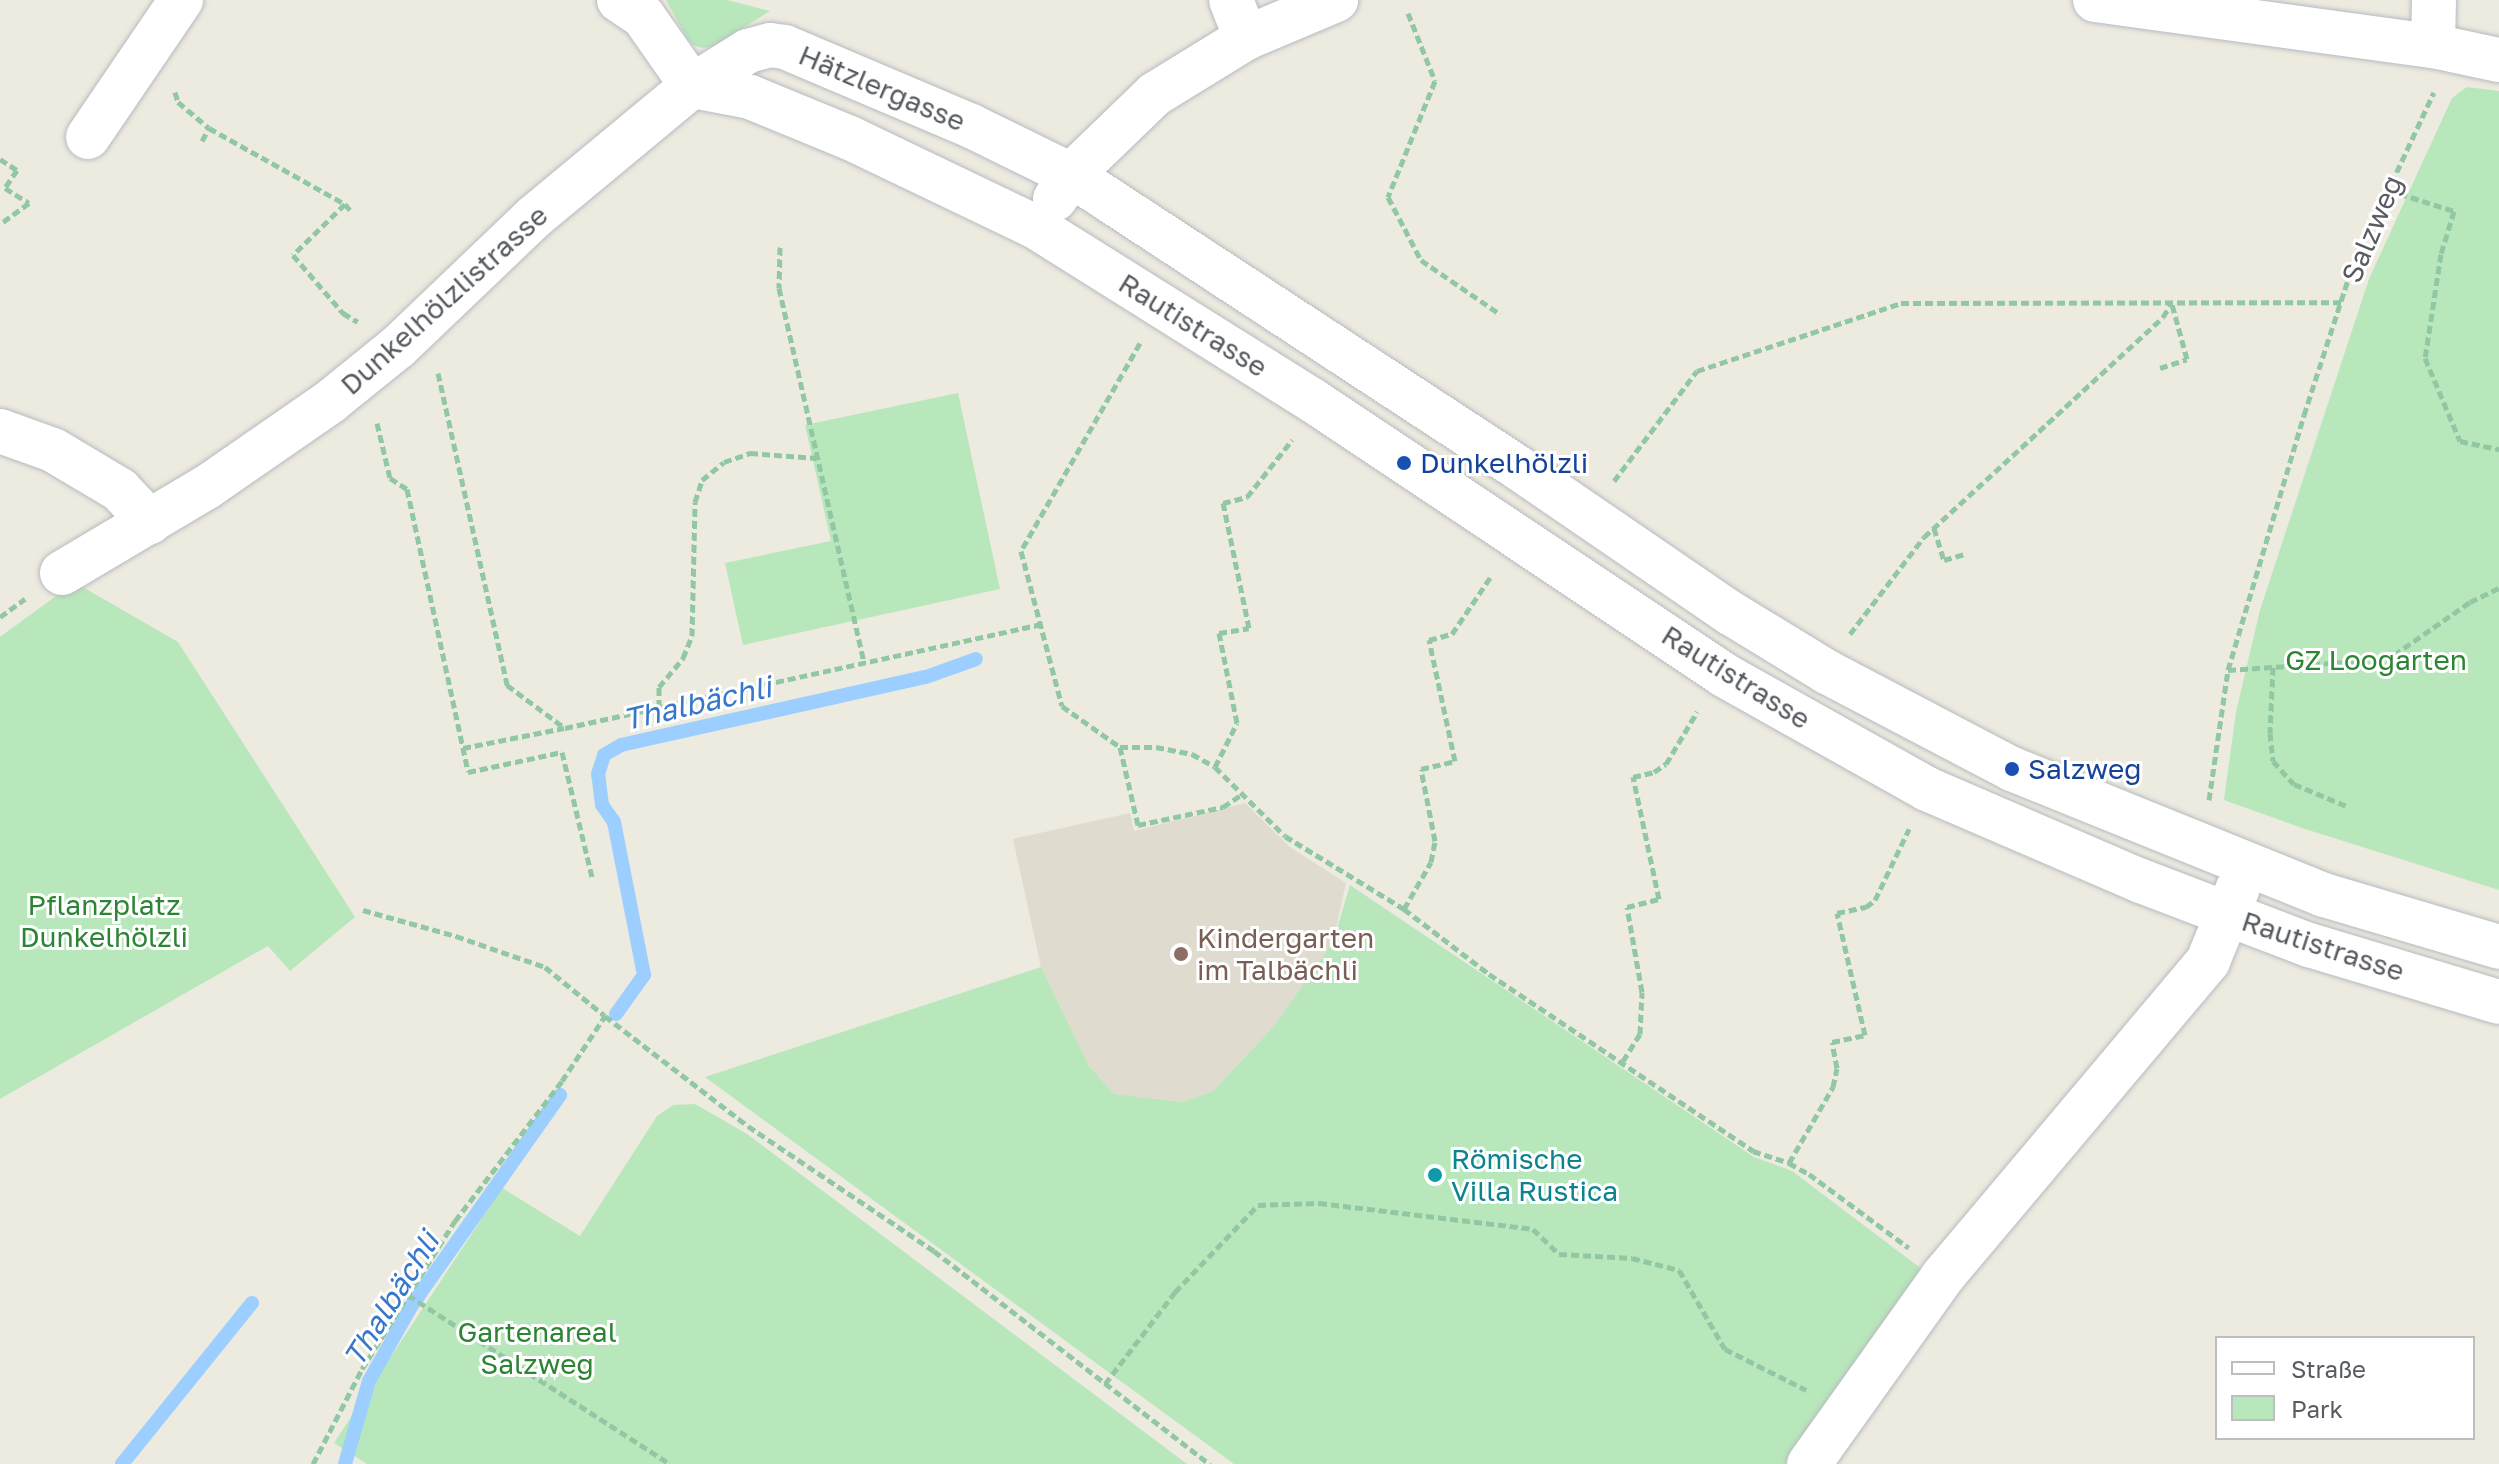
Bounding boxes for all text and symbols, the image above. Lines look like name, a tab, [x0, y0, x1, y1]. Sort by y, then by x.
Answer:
street label: Hätzlergasse	[794, 38, 970, 138]
street label: Salzweg	[2334, 170, 2410, 288]
street label: Dunkelhölzlistrasse	[334, 198, 554, 402]
street label: Rautistrasse	[1113, 266, 1273, 384]
place label: Dunkelhölzli	[1420, 446, 1588, 480]
marker: Dunkelhölzli	[1395, 454, 1413, 472]
street label: Rautistrasse	[1656, 618, 1816, 736]
park label: GZ Loogarten	[2285, 643, 2467, 677]
water label: Thalbächli	[619, 668, 775, 738]
place label: Salzweg	[2028, 752, 2141, 786]
marker: Salzweg	[2003, 760, 2021, 778]
park label: Pflanzplatz Dunkelhölzli	[20, 888, 188, 954]
street label: Rautistrasse	[2238, 904, 2408, 988]
place label: Kindergarten im Talbächli	[1197, 921, 1374, 987]
marker: Kindergarten im Talbächli	[1172, 945, 1190, 963]
place label: Römische Villa Rustica	[1451, 1142, 1618, 1208]
marker: Römische Villa Rustica	[1426, 1166, 1444, 1184]
water label: Thalbächli	[336, 1225, 446, 1373]
park label: Gartenareal Salzweg	[457, 1315, 617, 1381]
legend	[2215, 1336, 2475, 1440]
text: Straße	[2291, 1354, 2366, 1383]
text: Park	[2291, 1394, 2343, 1423]

